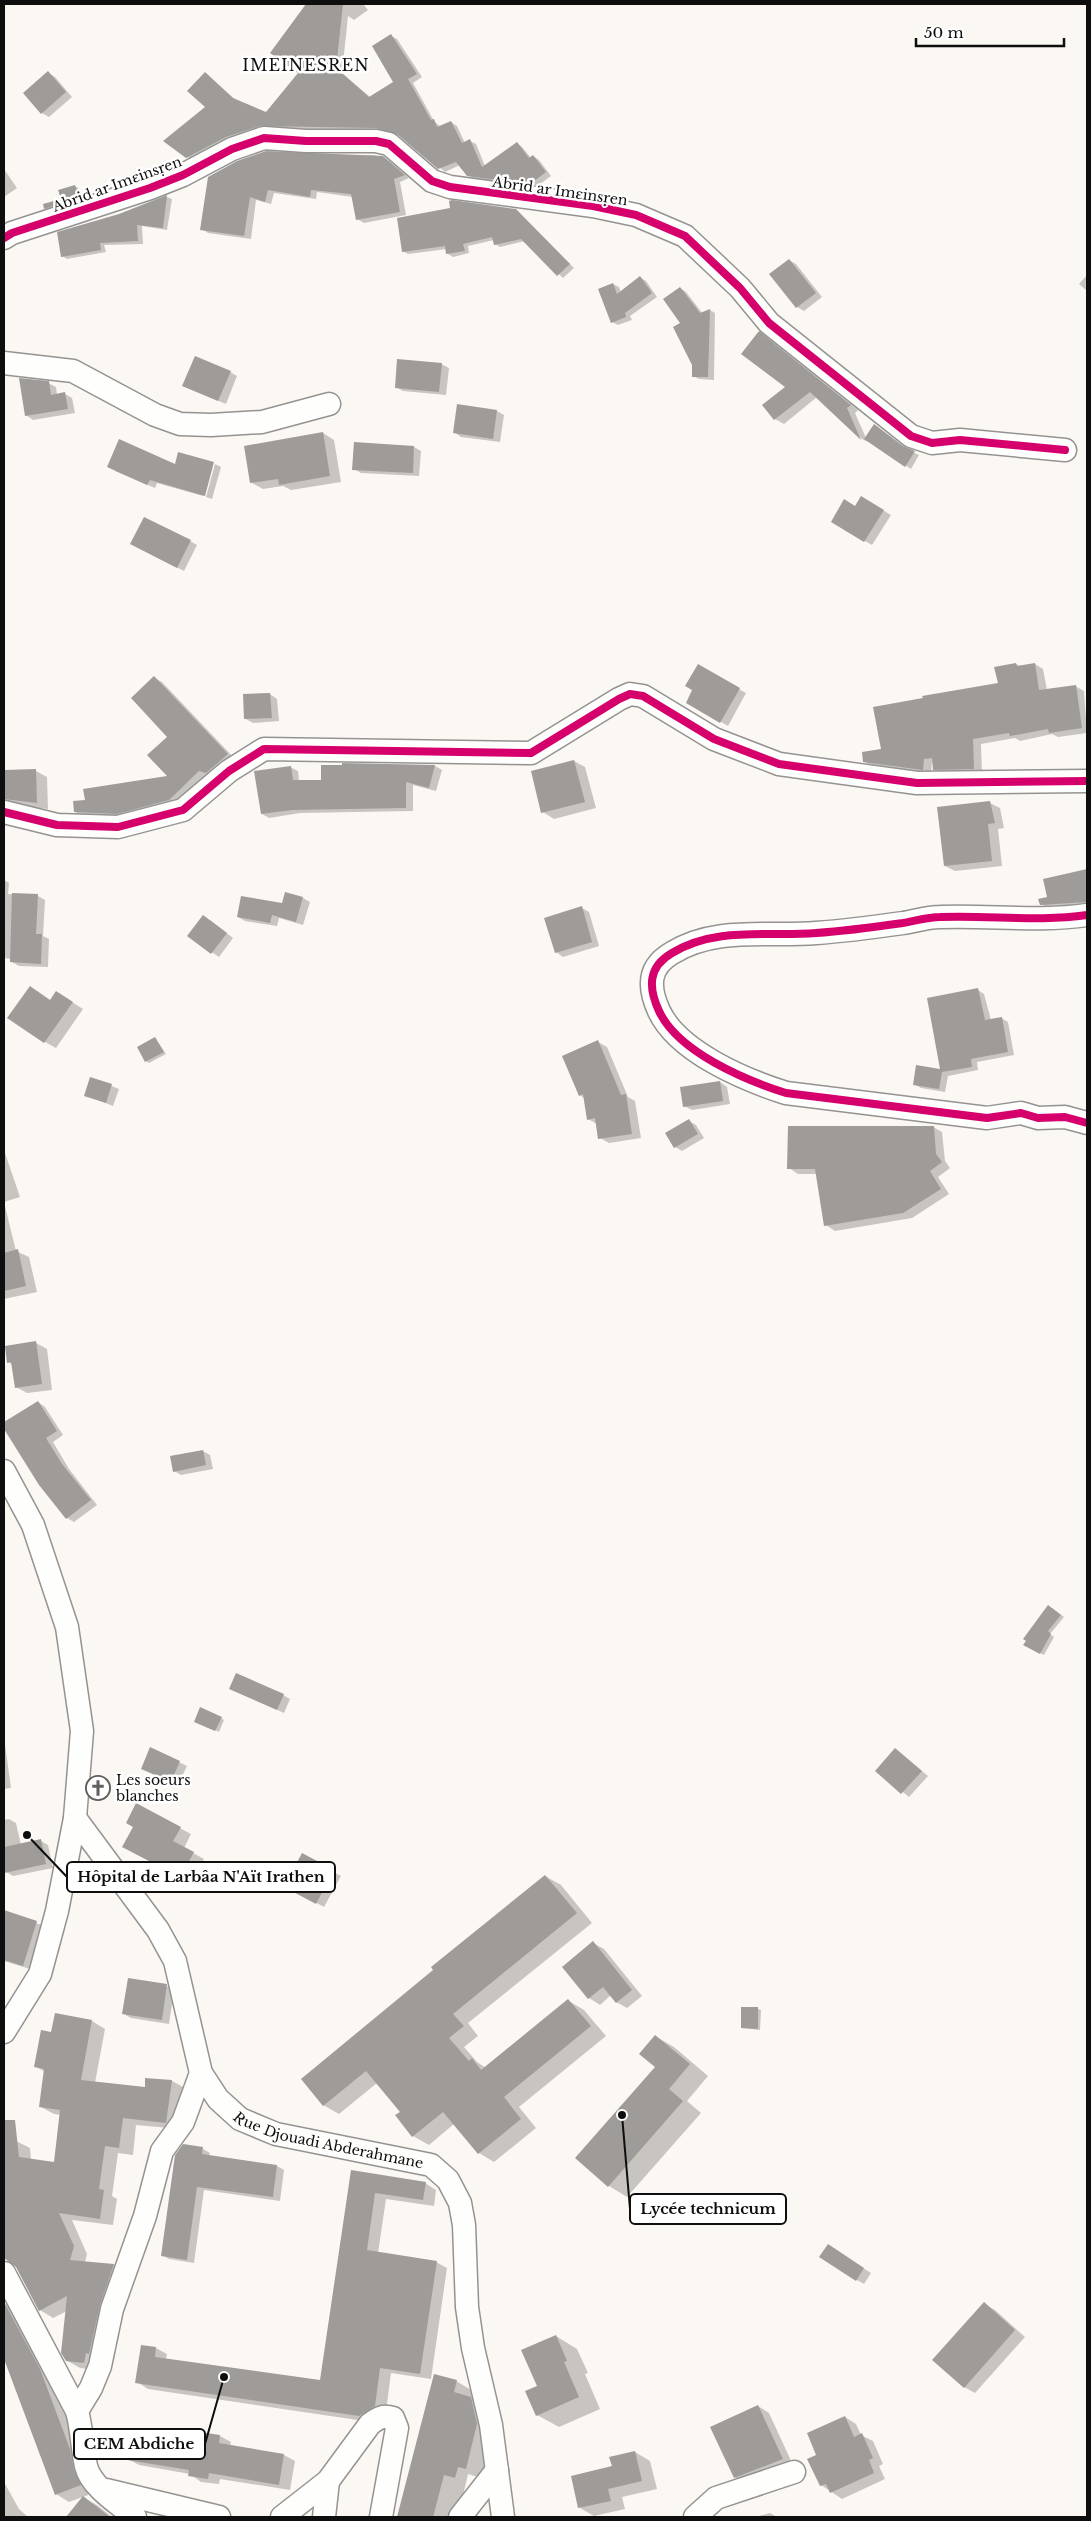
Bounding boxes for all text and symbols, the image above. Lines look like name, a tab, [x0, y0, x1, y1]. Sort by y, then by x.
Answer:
scale bar	[916, 15, 1064, 47]
text: 50 m	[924, 23, 964, 42]
district label: IMEINESREN	[242, 55, 370, 75]
street label: Abrid ar Imɛinsṛen	[49, 152, 184, 216]
street label: Abrid ar Imɛinsṛen	[490, 172, 629, 209]
place label: Les soeurs blanches	[115, 1771, 191, 1805]
church icon: Les soeurs blanches	[85, 1775, 111, 1801]
callout: Hôpital de Larbâa N'Aït Irathen	[67, 1862, 335, 1892]
text: Hôpital de Larbâa N'Aït Irathen	[77, 1867, 325, 1886]
street label: Rue Djouadi Abderahmane	[229, 2108, 425, 2172]
callout: Lycée technicum	[630, 2194, 786, 2224]
text: Lycée technicum	[640, 2199, 776, 2218]
callout: CEM Abdiche	[74, 2429, 205, 2459]
text: CEM Abdiche	[84, 2434, 194, 2453]

